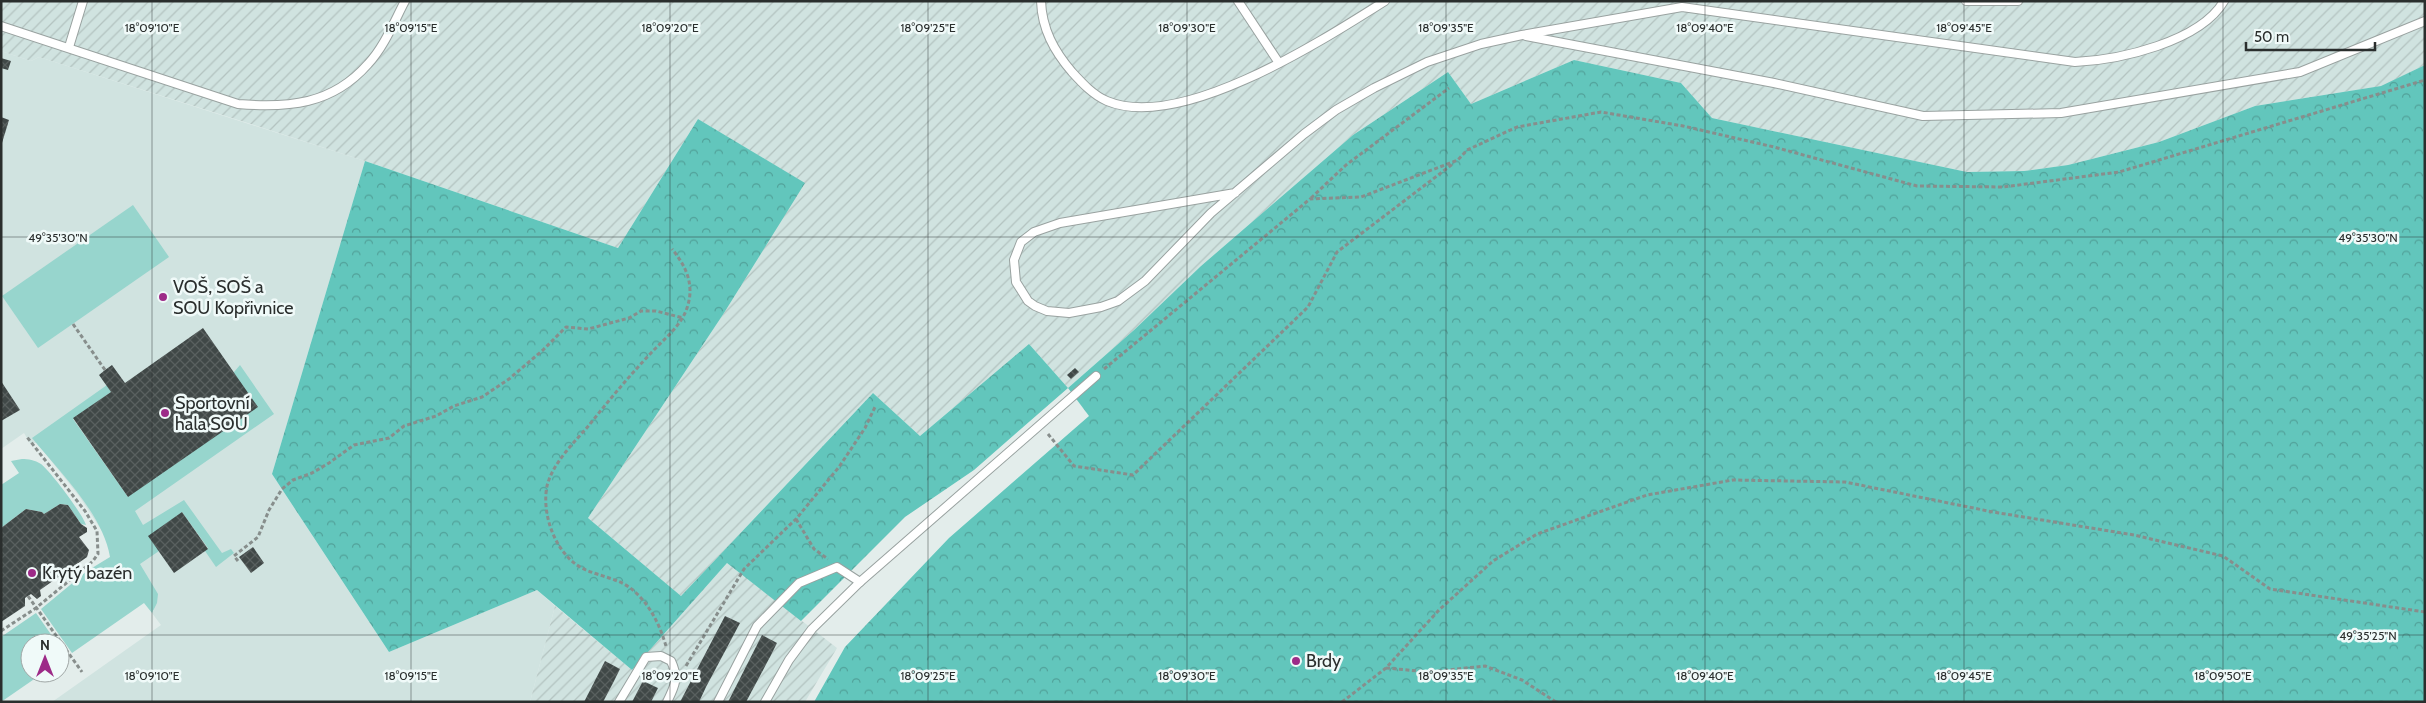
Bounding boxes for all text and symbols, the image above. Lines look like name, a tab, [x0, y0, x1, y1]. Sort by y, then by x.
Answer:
text: 18°09'10"E	[125, 20, 180, 35]
text: 18°09'15"E	[385, 20, 438, 35]
text: 18°09'20"E	[641, 20, 699, 35]
text: 18°09'25"E	[900, 20, 956, 35]
text: 18°09'30"E	[1158, 20, 1216, 35]
text: 18°09'35"E	[1418, 20, 1474, 35]
text: 18°09'40"E	[1676, 20, 1734, 35]
text: 18°09'45"E	[1936, 20, 1992, 35]
scale bar	[2246, 20, 2375, 52]
text: 50 m	[2254, 28, 2289, 46]
text: 49°35'30"N	[28, 230, 88, 245]
text: 49°35'30"N	[2338, 230, 2398, 245]
place label: VOŠ, SOŠ a SOU Kopřivnice	[173, 276, 293, 319]
marker: VOŠ, SOŠ a SOU Kopřivnice	[157, 291, 169, 303]
place label: Sportovní hala SOU	[175, 392, 250, 435]
marker: Sportovní hala SOU	[159, 407, 171, 419]
place label: Krytý bazén	[42, 562, 132, 584]
marker: Krytý bazén	[26, 567, 38, 579]
text: 49°35'25"N	[2339, 628, 2397, 643]
north arrow	[20, 633, 70, 683]
text: N	[40, 636, 50, 654]
place label: Brdy	[1306, 650, 1341, 672]
marker: Brdy	[1290, 655, 1302, 667]
text: 18°09'10"E	[125, 668, 180, 683]
text: 18°09'15"E	[385, 668, 438, 683]
text: 18°09'20"E	[641, 668, 699, 683]
text: 18°09'25"E	[900, 668, 956, 683]
text: 18°09'30"E	[1158, 668, 1216, 683]
text: 18°09'35"E	[1418, 668, 1474, 683]
text: 18°09'40"E	[1676, 668, 1734, 683]
text: 18°09'45"E	[1936, 668, 1992, 683]
text: 18°09'50"E	[2194, 668, 2252, 683]

